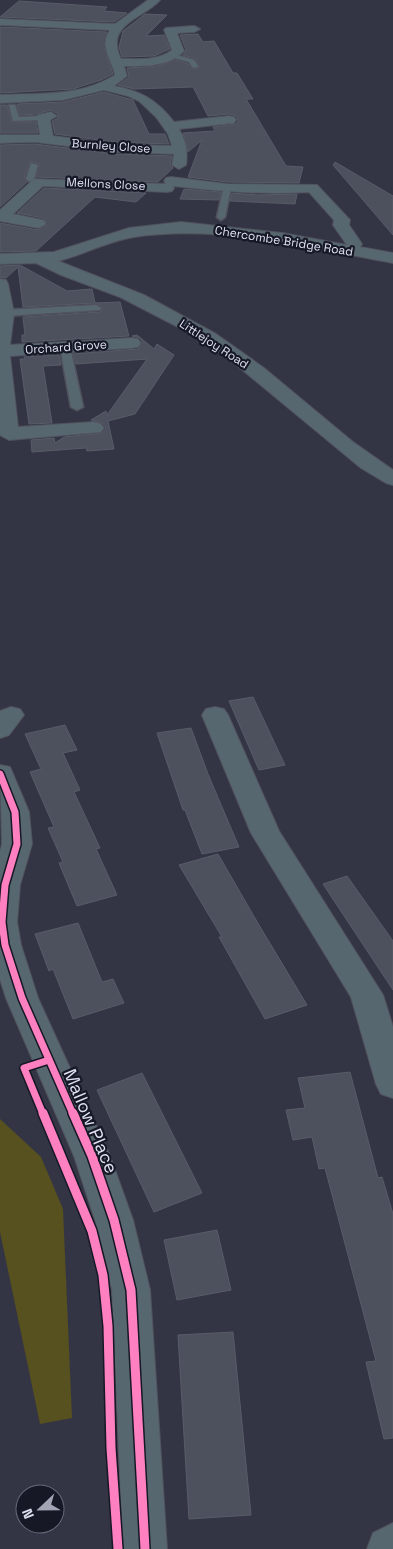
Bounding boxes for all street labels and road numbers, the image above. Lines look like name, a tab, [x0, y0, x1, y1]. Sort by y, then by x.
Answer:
street label: Burnley Close	[71, 135, 151, 157]
street label: Mellons Close	[66, 174, 146, 194]
street label: Chercombe Bridge Road	[214, 222, 354, 260]
street label: Littlejoy Road	[176, 316, 252, 372]
street label: Orchard Grove	[25, 336, 107, 358]
street label: Mallow Place	[59, 1065, 123, 1177]

